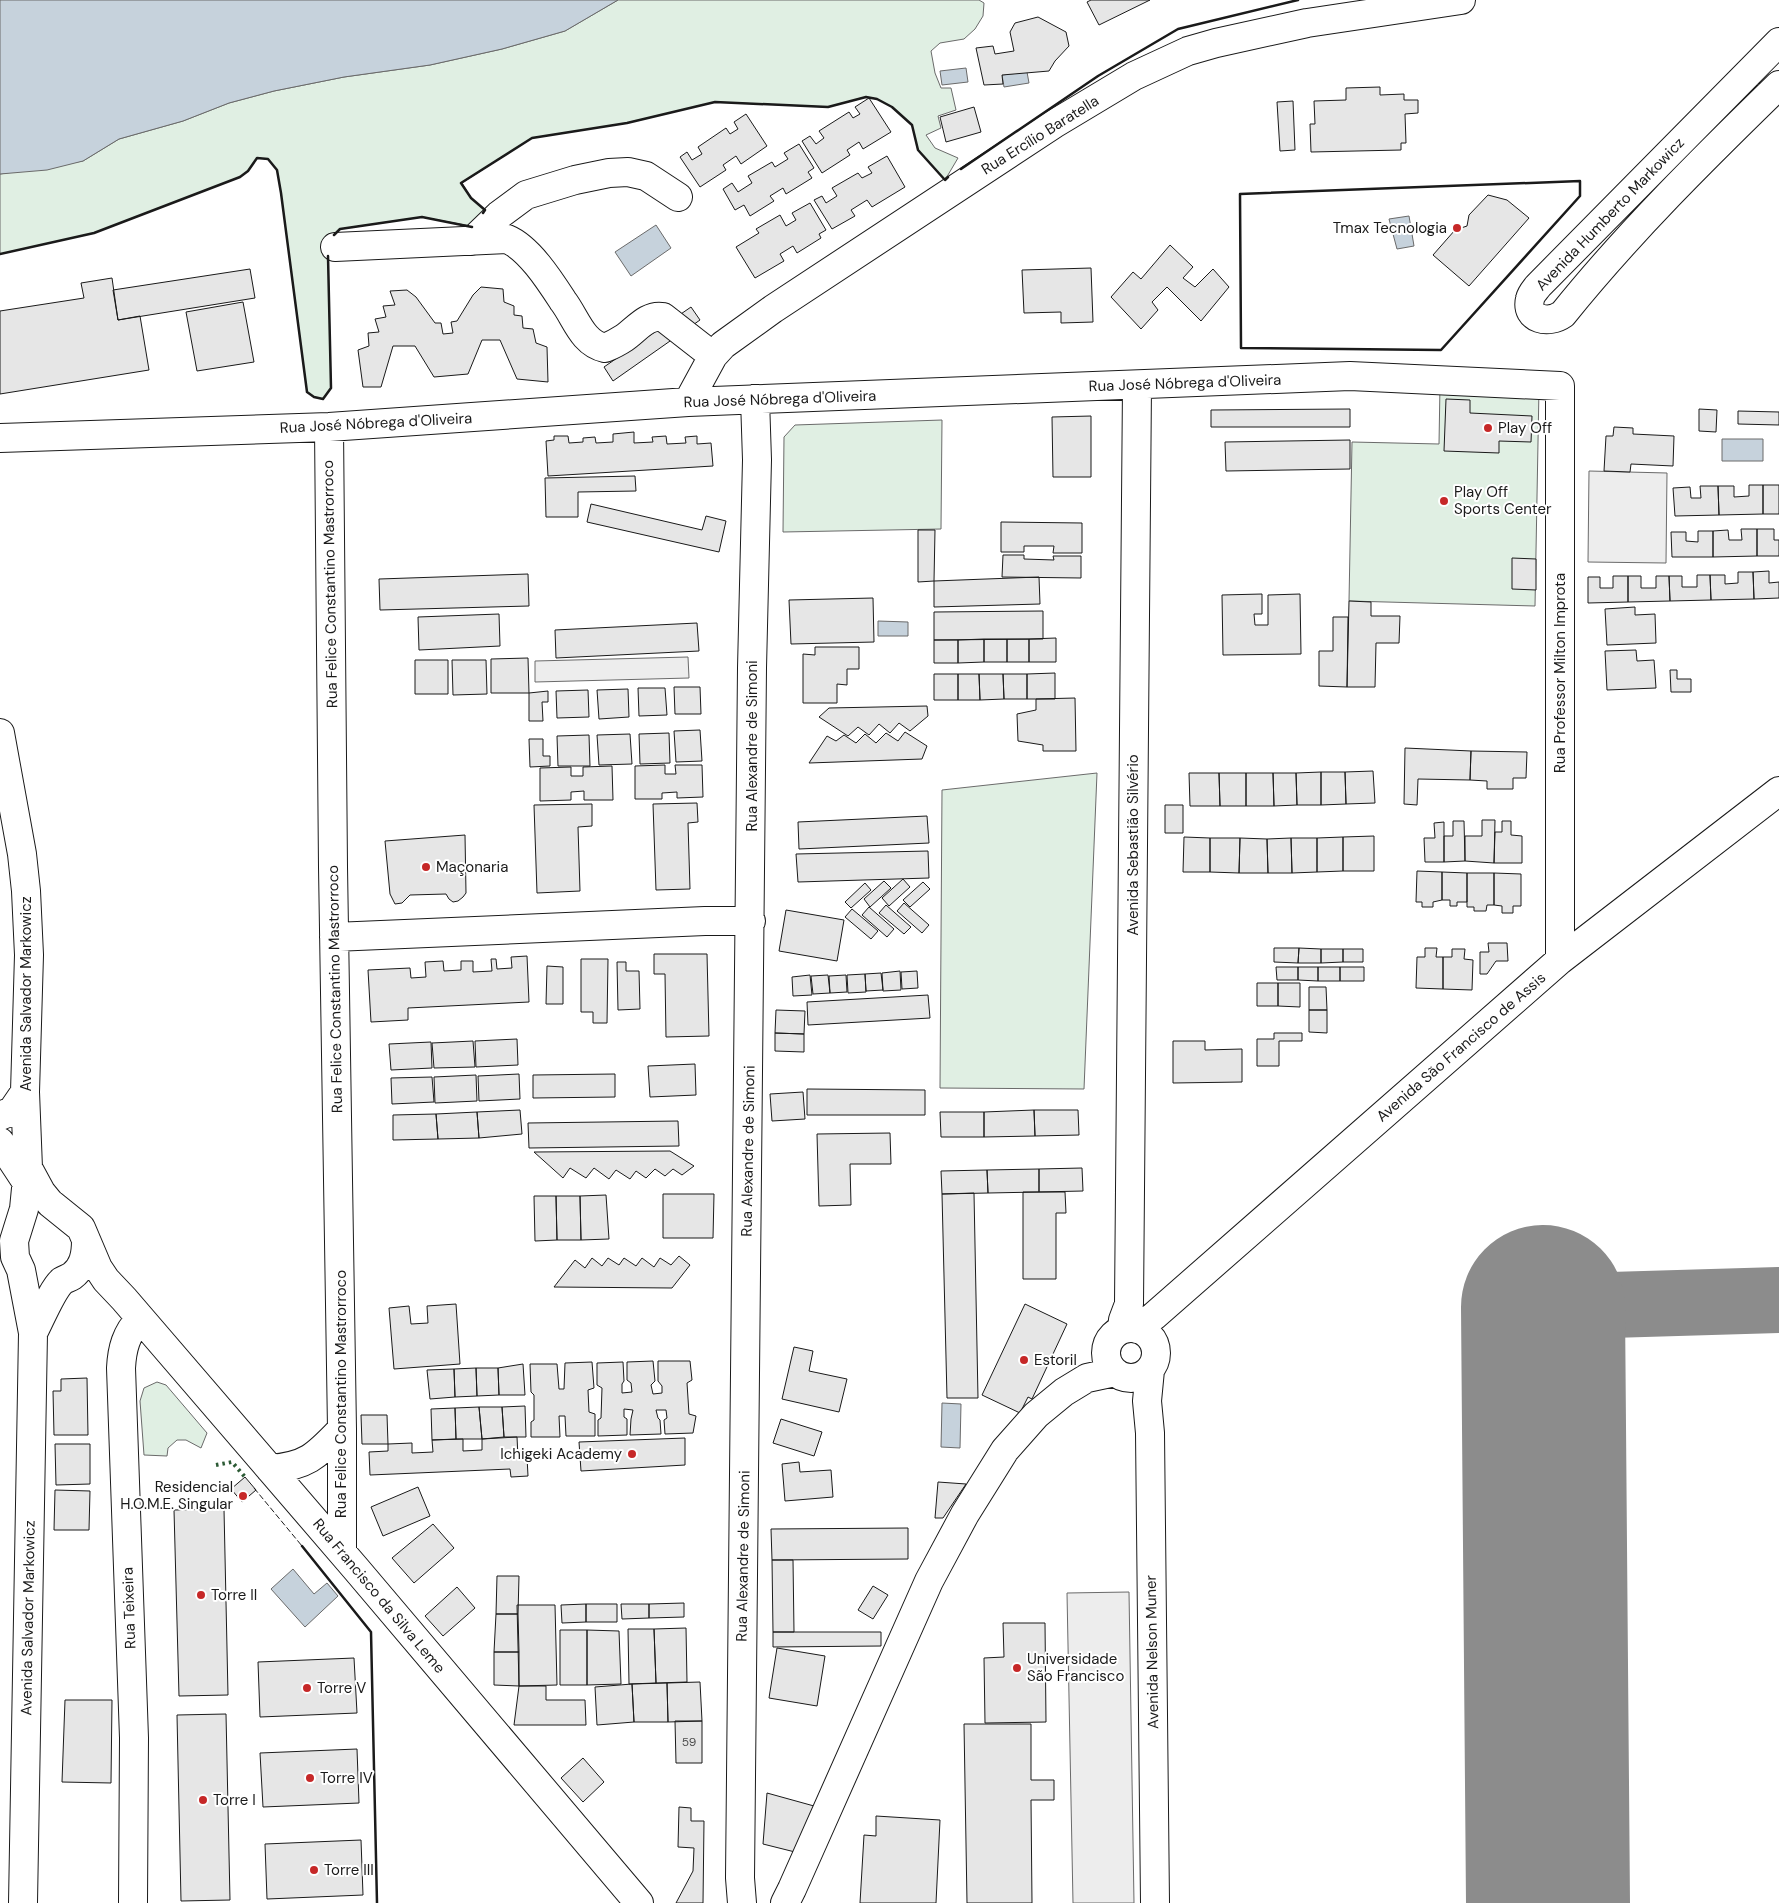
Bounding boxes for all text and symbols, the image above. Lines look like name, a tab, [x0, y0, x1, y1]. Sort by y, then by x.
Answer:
street label: Rua Ercílio Baratella	[977, 91, 1103, 179]
street label: Avenida Humberto Markowicz	[1531, 133, 1689, 295]
place label: Tmax Tecnologia	[1333, 218, 1447, 238]
marker: Tmax Tecnologia	[1451, 222, 1463, 234]
street label: Rua José Nóbrega d'Oliveira	[1088, 370, 1282, 396]
street label: Rua José Nóbrega d'Oliveira	[683, 386, 877, 412]
street label: Rua José Nóbrega d'Oliveira	[279, 408, 473, 438]
place label: Play Off	[1498, 418, 1552, 438]
marker: Play Off	[1482, 422, 1494, 434]
street label: Rua Felice Constantino Mastrorroco	[318, 460, 342, 708]
place label: Play Off Sports Center	[1454, 482, 1552, 519]
marker: Play Off Sports Center	[1438, 495, 1450, 507]
street label: Rua Professor Milton Improta	[1550, 573, 1570, 773]
street label: Rua Alexandre de Simoni	[742, 660, 762, 832]
street label: Avenida Sebastião Silvério	[1123, 754, 1143, 936]
place label: Maçonaria	[436, 857, 508, 877]
marker: Maçonaria	[420, 861, 432, 873]
street label: Rua Felice Constantino Mastrorroco	[323, 865, 347, 1113]
street label: Avenida Salvador Markowicz	[16, 896, 36, 1092]
street label: Avenida São Francisco de Assis	[1372, 968, 1550, 1126]
street label: Rua Alexandre de Simoni	[737, 1065, 759, 1237]
street label: Rua Felice Constantino Mastrorroco	[331, 1270, 351, 1518]
place label: Estoril	[1034, 1350, 1077, 1370]
marker: Estoril	[1018, 1354, 1030, 1366]
place label: Ichigeki Academy	[500, 1444, 623, 1464]
marker: Ichigeki Academy	[626, 1448, 638, 1460]
street label: Rua Alexandre de Simoni	[732, 1470, 754, 1642]
place label: Residencial H.O.M.E. Singular	[120, 1477, 233, 1514]
marker: Residencial H.O.M.E. Singular	[237, 1490, 249, 1502]
street label: Rua Francisco da Silva Leme	[308, 1514, 450, 1678]
street label: Avenida Salvador Markowicz	[16, 1520, 40, 1716]
street label: Rua Teixeira	[118, 1567, 140, 1649]
street label: Avenida Nelson Muner	[1141, 1574, 1163, 1729]
place label: Torre II	[211, 1585, 257, 1605]
marker: Torre II	[195, 1589, 207, 1601]
place label: Universidade São Francisco	[1027, 1649, 1124, 1686]
marker: Universidade São Francisco	[1011, 1662, 1023, 1674]
place label: Torre V	[317, 1678, 366, 1698]
marker: Torre V	[301, 1682, 313, 1694]
house number: 59	[682, 1734, 696, 1750]
place label: Torre IV	[320, 1768, 373, 1788]
marker: Torre IV	[304, 1772, 316, 1784]
place label: Torre I	[213, 1790, 256, 1810]
marker: Torre I	[197, 1794, 209, 1806]
place label: Torre III	[324, 1860, 374, 1880]
marker: Torre III	[308, 1864, 320, 1876]

